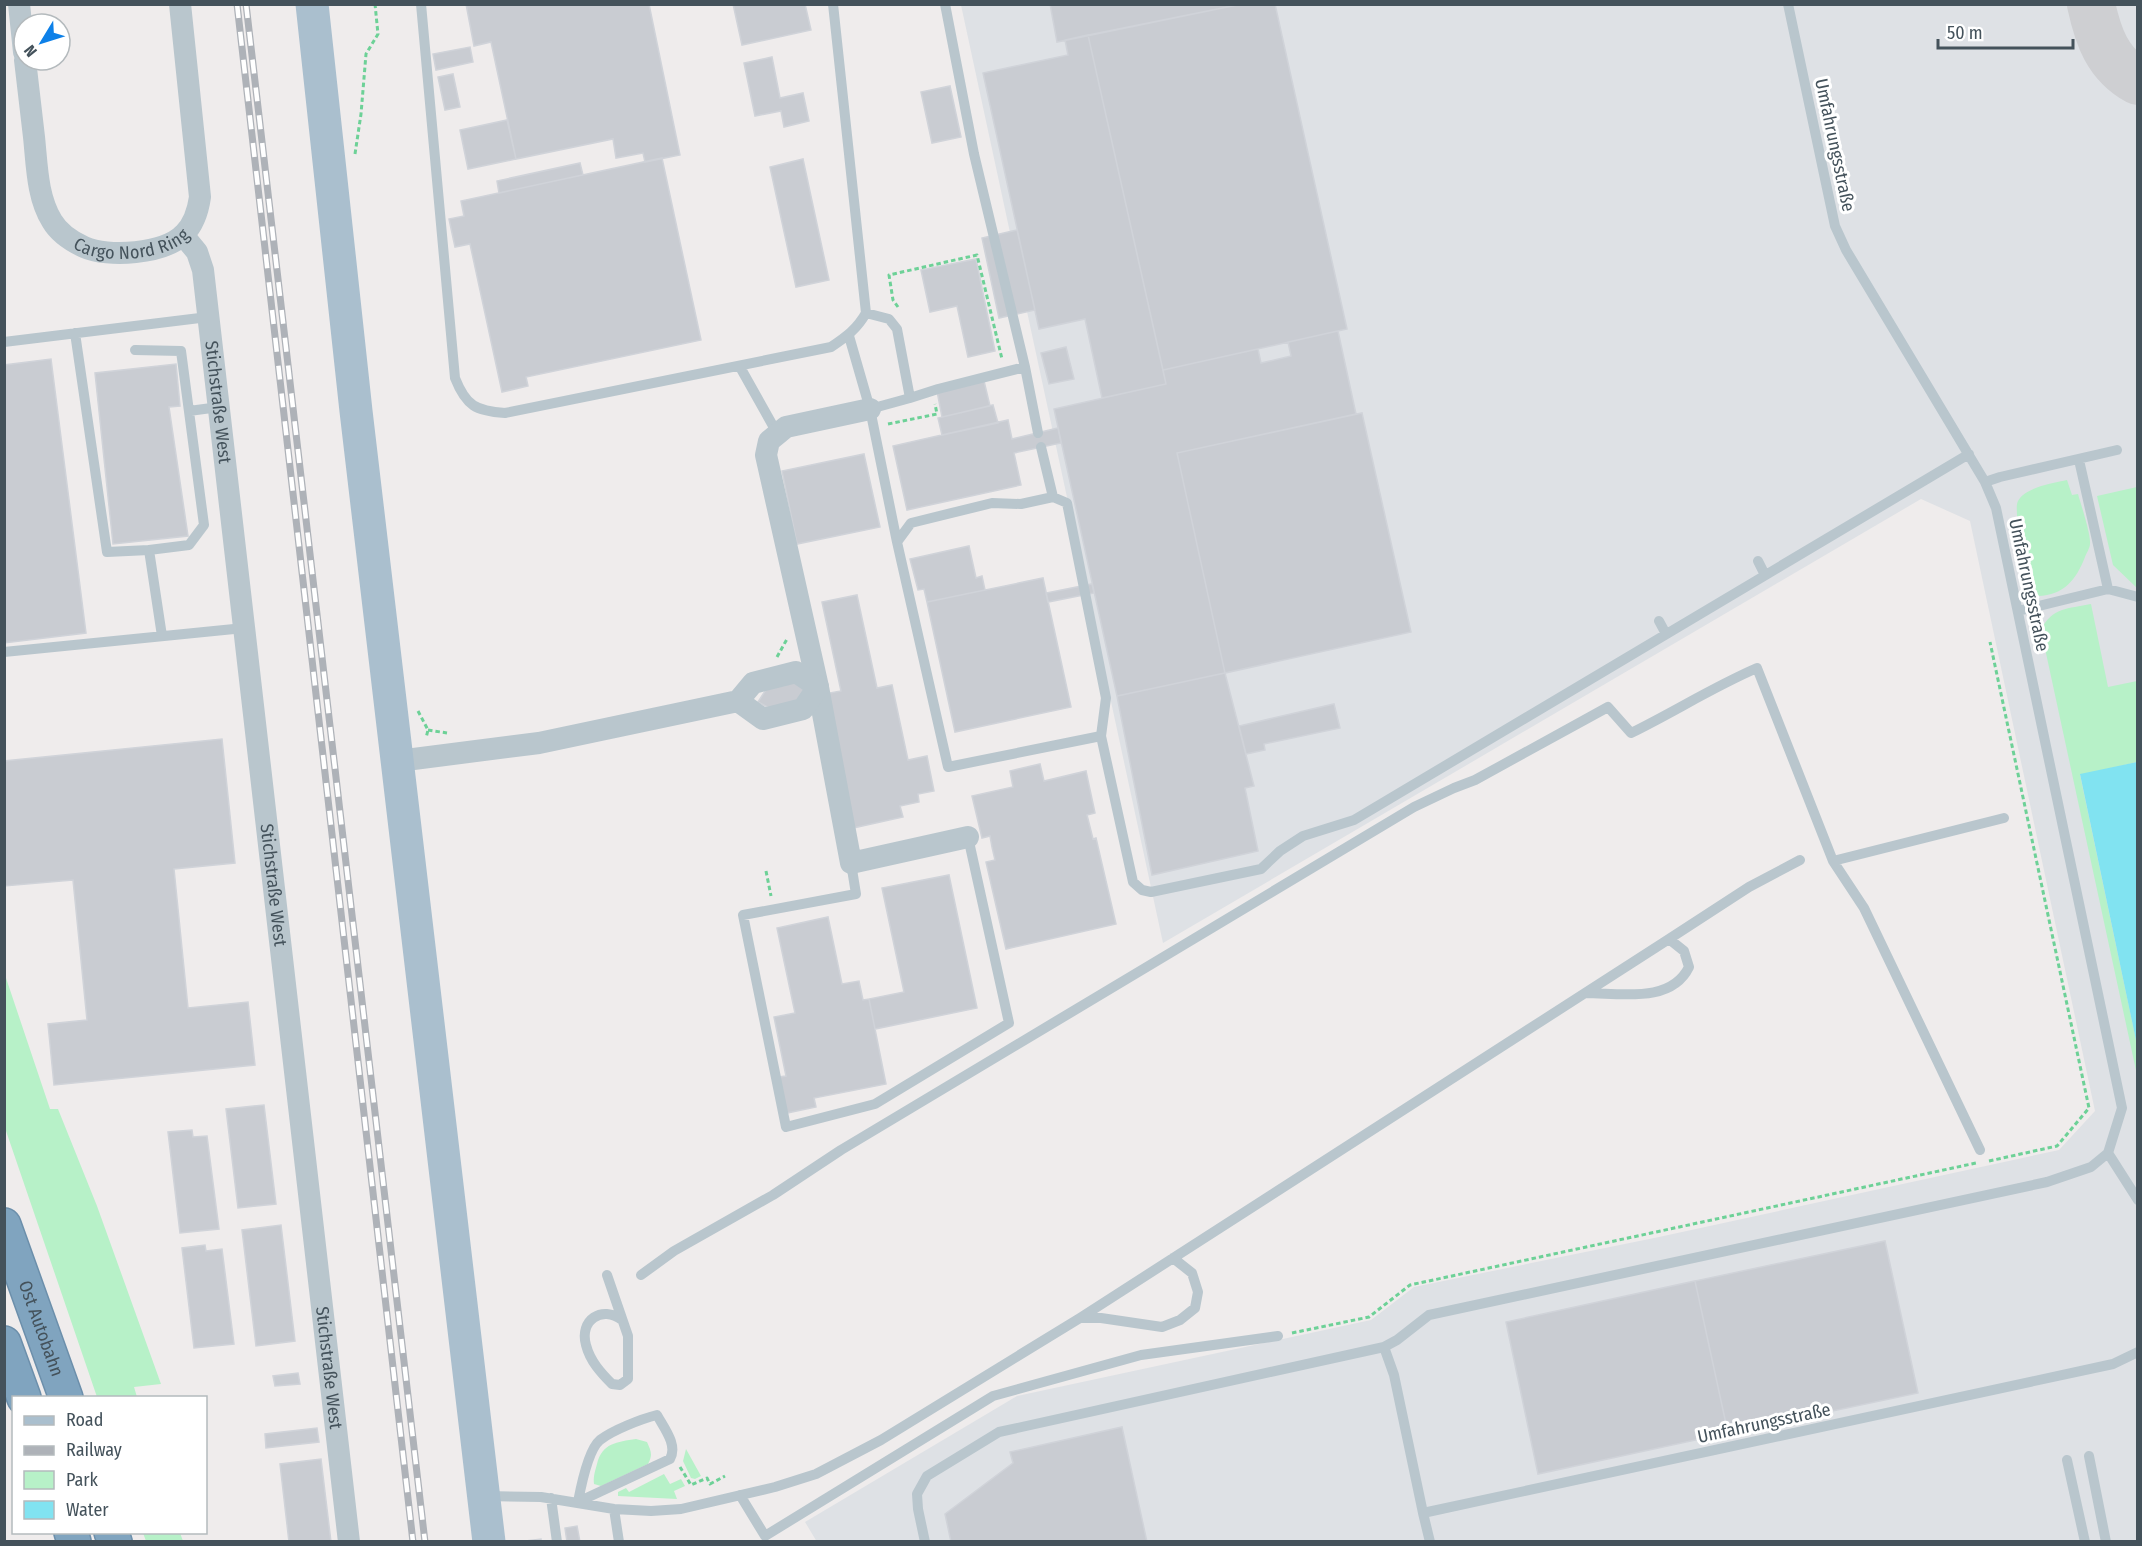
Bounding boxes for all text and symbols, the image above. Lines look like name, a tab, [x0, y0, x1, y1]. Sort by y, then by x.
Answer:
north arrow	[12, 12, 72, 72]
scale bar	[1938, 12, 2073, 50]
text: 50 m	[1947, 22, 1983, 44]
text: N	[20, 41, 41, 61]
street label: Umfahrungsstraße	[1810, 76, 1860, 214]
street label: Cargo Nord Ring	[70, 223, 194, 264]
street label: Stichstraße West	[200, 340, 236, 465]
street label: Umfahrungsstraße	[2004, 516, 2054, 654]
street label: Stichstraße West	[256, 822, 292, 948]
street label: Ost Autobahn	[14, 1278, 68, 1379]
street label: Stichstraße West	[311, 1305, 347, 1430]
legend	[12, 1396, 207, 1534]
street label: Umfahrungsstraße	[1695, 1398, 1833, 1448]
text: Road	[66, 1409, 103, 1431]
text: Railway	[66, 1439, 122, 1461]
text: Park	[66, 1469, 99, 1491]
text: Water	[66, 1499, 109, 1521]

